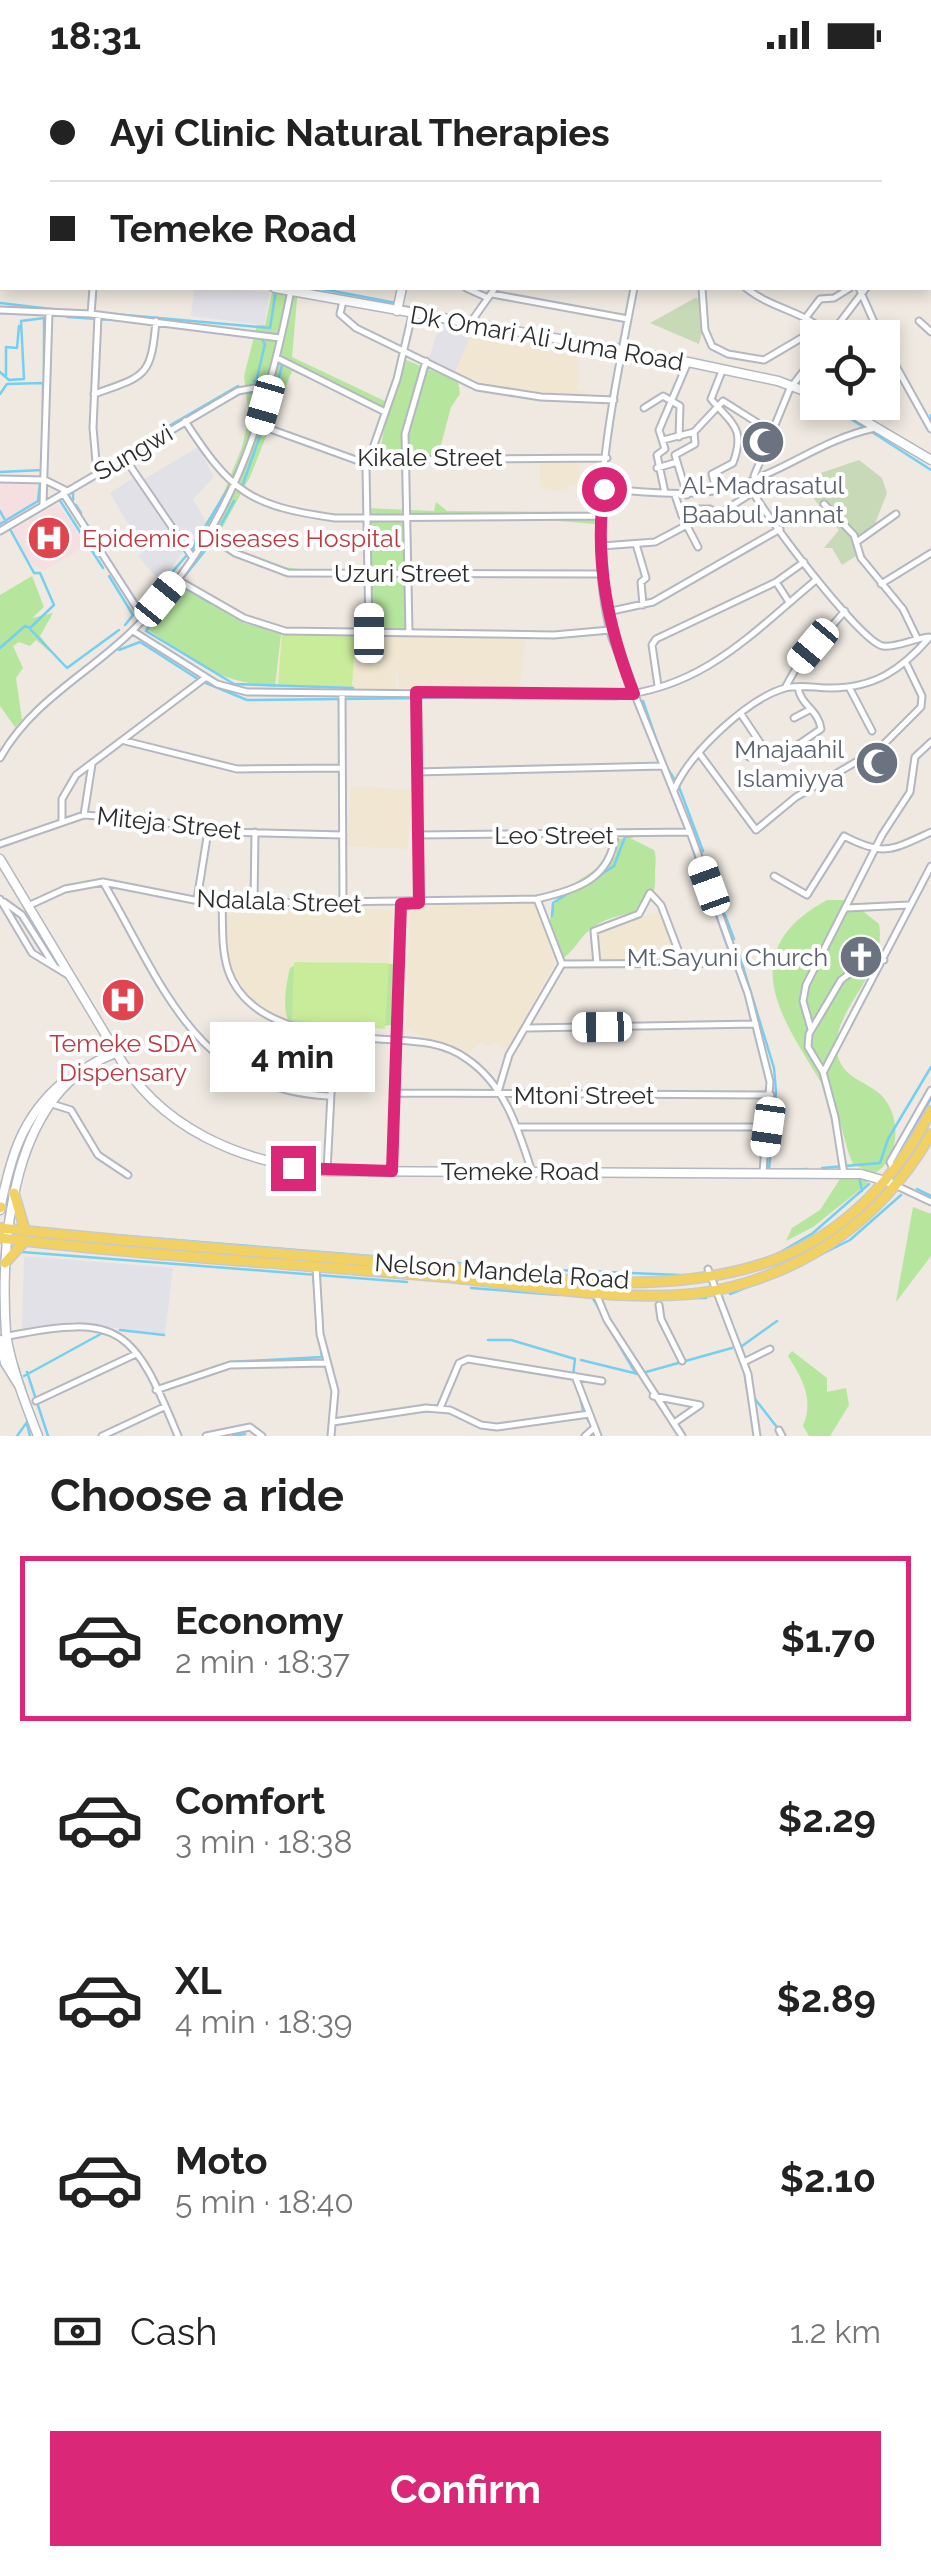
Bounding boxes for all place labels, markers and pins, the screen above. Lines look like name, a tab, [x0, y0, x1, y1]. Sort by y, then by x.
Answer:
mosque icon: Al-Madrasatul Baabul Jannat	[740, 419, 786, 465]
place label: Al-Madrasatul Baabul Jannat	[682, 470, 845, 529]
hospital icon: Epidemic Diseases Hospital	[26, 515, 72, 561]
place label: Epidemic Diseases Hospital	[82, 523, 401, 553]
place label: Mnajaahil Islamiyya	[734, 734, 844, 793]
mosque icon: Mnajaahil Islamiyya	[854, 740, 900, 786]
church icon: Mt.Sayuni Church	[838, 934, 884, 980]
place label: Mt.Sayuni Church	[627, 942, 828, 972]
hospital icon: Temeke SDA Dispensary	[100, 977, 146, 1023]
place label: Temeke SDA Dispensary	[49, 1028, 197, 1087]

